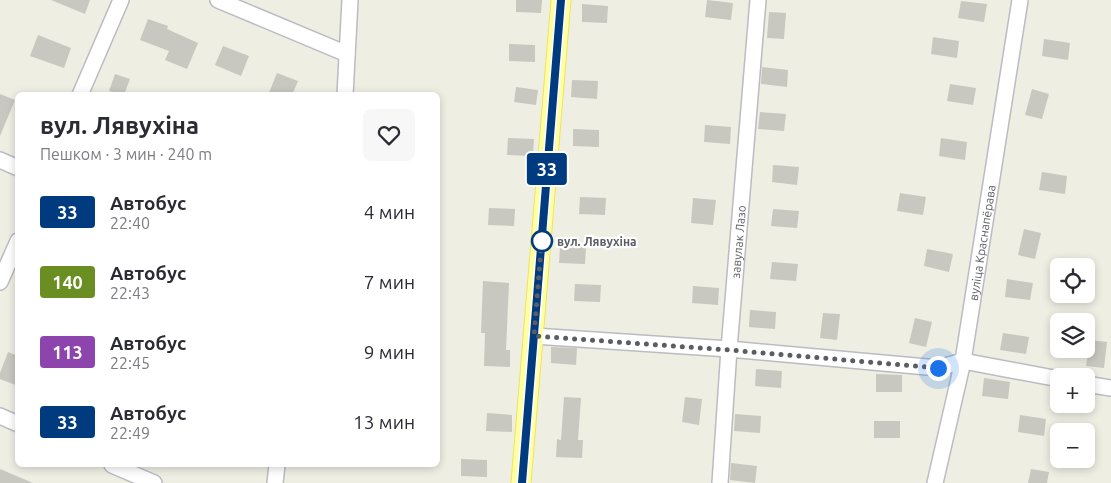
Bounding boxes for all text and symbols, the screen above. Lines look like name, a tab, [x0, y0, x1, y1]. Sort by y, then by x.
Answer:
button: heart	[363, 109, 415, 161]
text: вул. Лявухіна	[40, 112, 199, 139]
text: Пешком · 3 мин · 240 m	[40, 145, 212, 163]
line badge: 33	[524, 153, 570, 185]
text: 33	[537, 159, 557, 179]
street label: вуліца Краснапёрава	[966, 184, 997, 301]
text: Автобус	[110, 192, 186, 214]
text: 4 мин	[364, 201, 415, 223]
text: 33	[57, 202, 78, 222]
street label: завулак Лазо	[728, 204, 747, 279]
text: 22:40	[110, 214, 150, 232]
marker: вул. Лявухіна	[531, 230, 553, 252]
place label: вул. Лявухіна	[557, 235, 637, 248]
map controls	[1050, 258, 1095, 468]
button: locate	[1050, 258, 1095, 303]
text: Автобус	[110, 262, 186, 284]
text: 7 мин	[364, 271, 415, 293]
text: 140	[52, 272, 83, 292]
text: 22:43	[110, 284, 150, 302]
button: layers	[1050, 313, 1095, 358]
text: Автобус	[110, 332, 186, 354]
text: 9 мин	[364, 341, 415, 363]
text: 113	[52, 342, 83, 362]
text: 22:45	[110, 354, 150, 372]
your location	[926, 356, 951, 381]
button: +	[1050, 368, 1095, 413]
text: Автобус	[110, 402, 186, 424]
text: 13 мин	[353, 411, 415, 433]
text: 33	[57, 412, 78, 432]
button: −	[1050, 423, 1095, 468]
text: 22:49	[110, 424, 150, 442]

